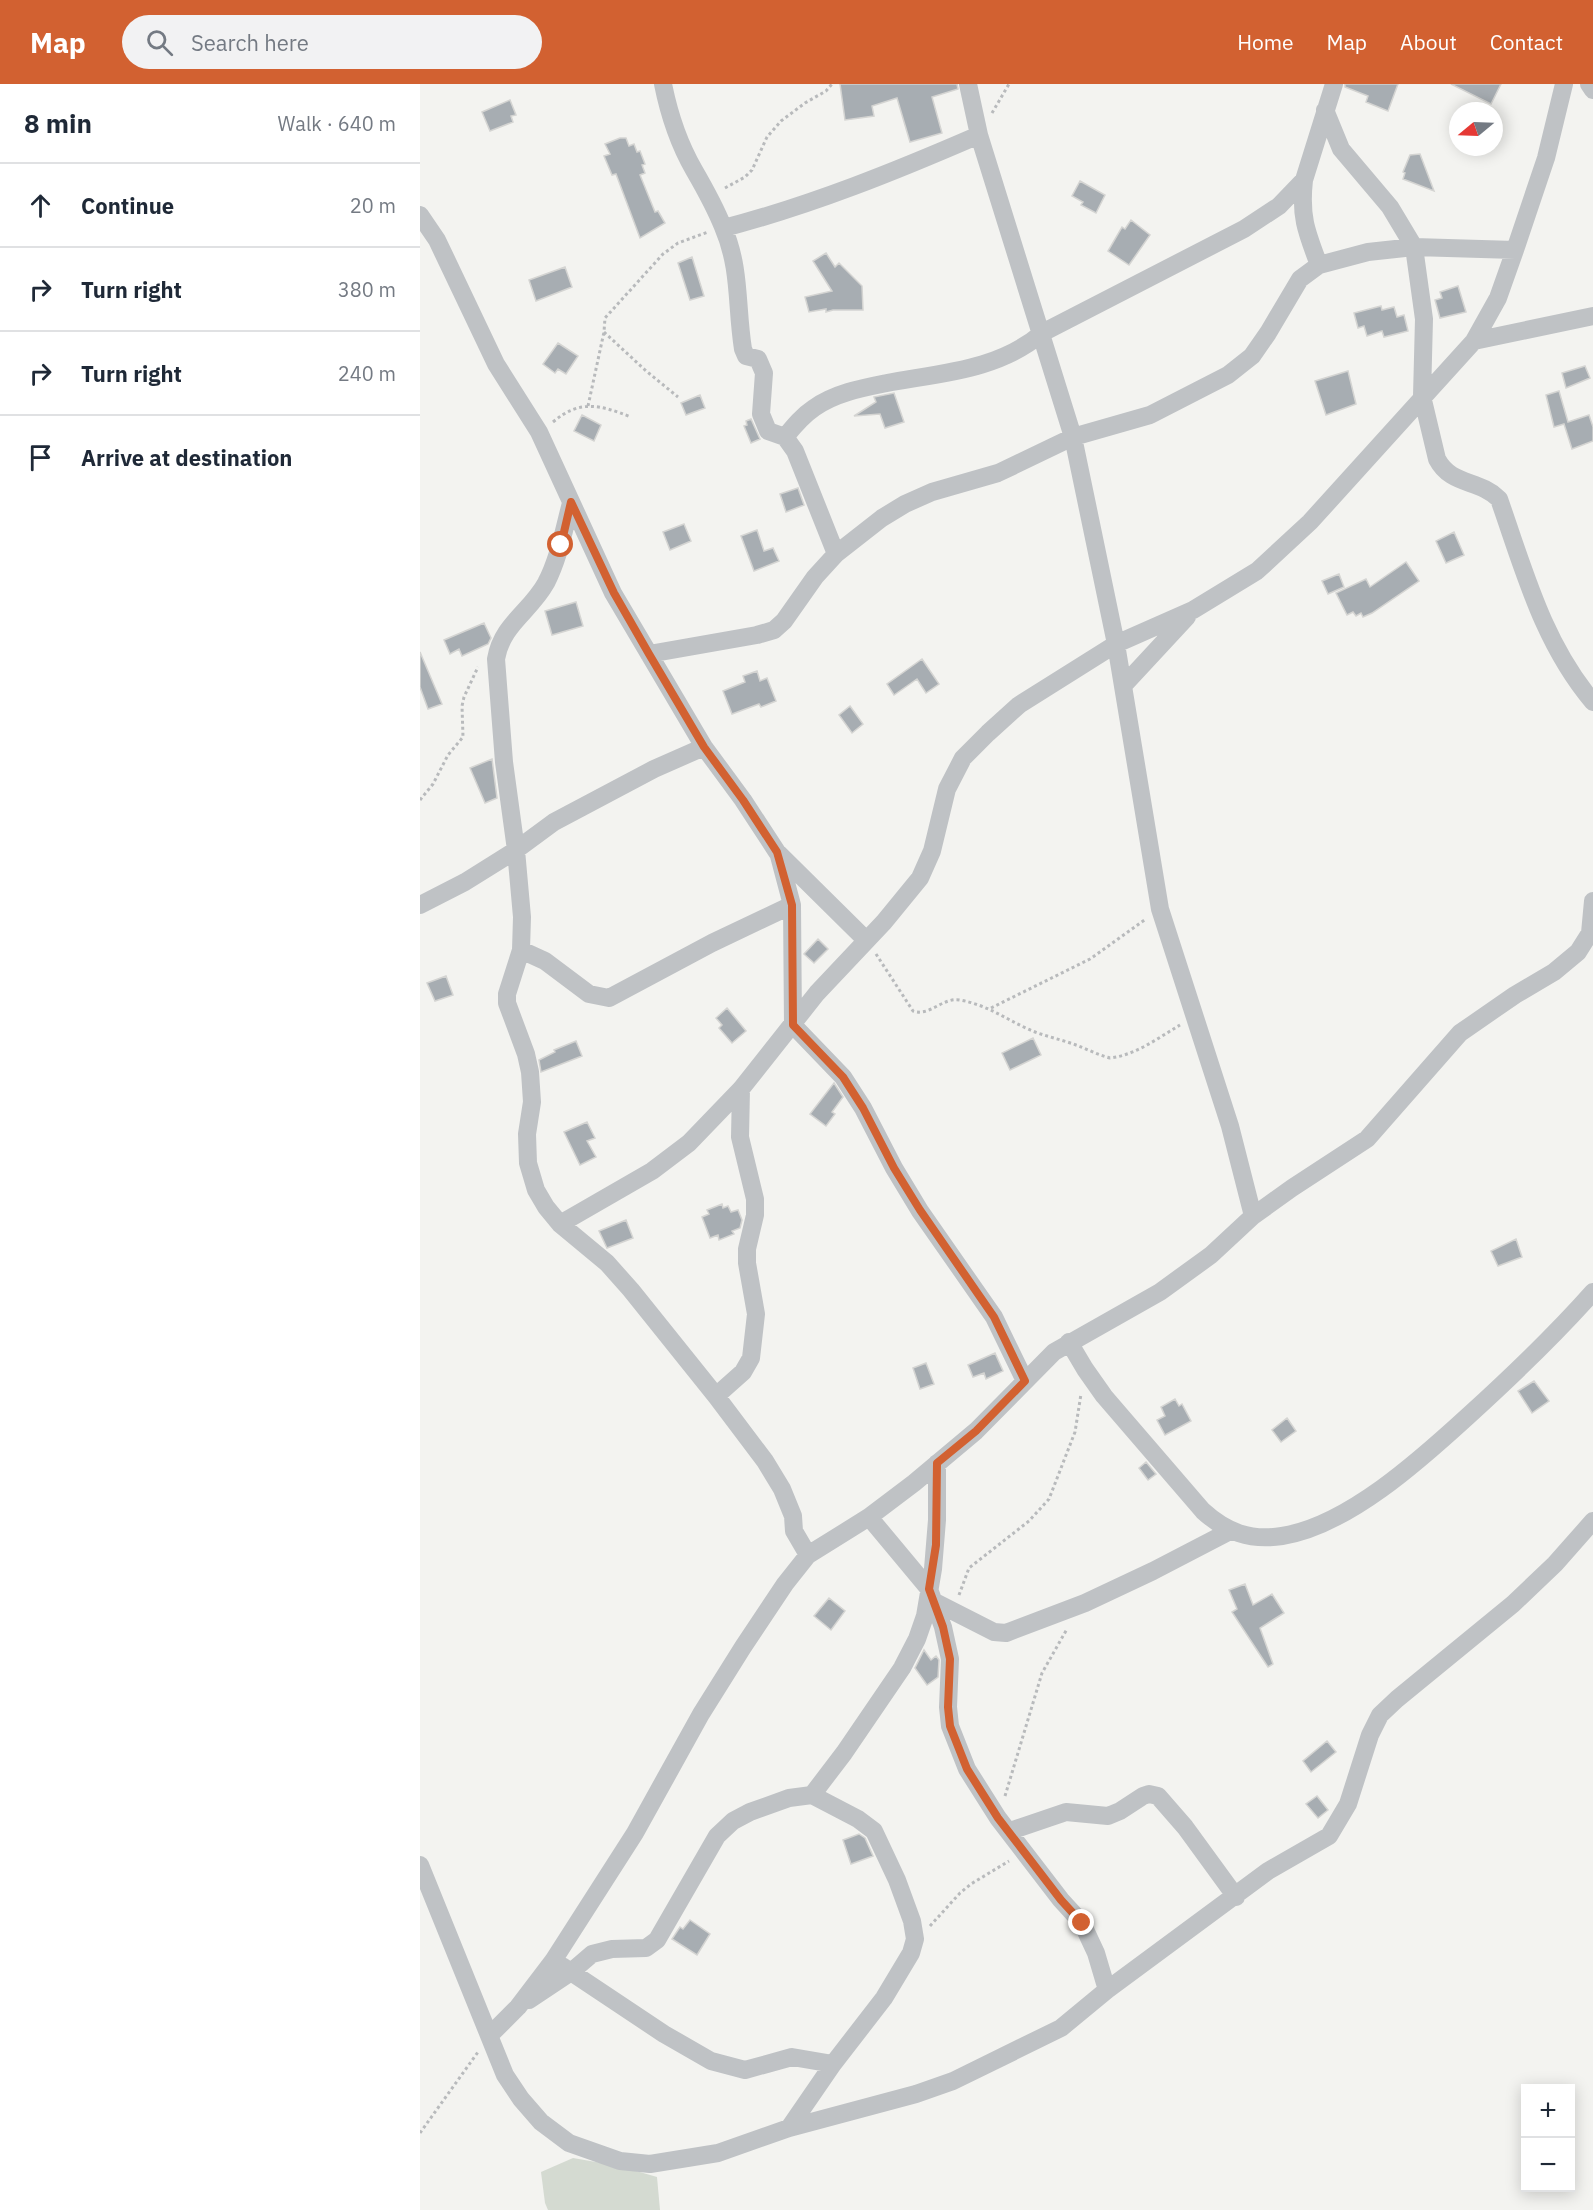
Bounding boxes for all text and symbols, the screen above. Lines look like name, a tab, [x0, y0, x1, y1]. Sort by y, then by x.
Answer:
search box	[122, 15, 542, 69]
text: Map	[30, 24, 86, 61]
icon: search	[143, 26, 176, 59]
text: Search here	[191, 28, 309, 57]
text: Home	[1237, 28, 1294, 56]
text: Map	[1327, 28, 1367, 56]
text: About	[1400, 28, 1457, 56]
text: Contact	[1490, 28, 1563, 56]
north arrow	[1449, 102, 1503, 156]
text: 8 min	[24, 106, 92, 140]
text: Walk · 640 m	[278, 110, 396, 137]
icon: ahead	[24, 189, 57, 222]
text: Continue	[81, 191, 174, 220]
text: 20 m	[350, 192, 396, 219]
icon: right	[24, 273, 57, 306]
text: Turn right	[81, 275, 182, 304]
text: 380 m	[338, 276, 396, 303]
icon: right	[24, 357, 57, 390]
text: Turn right	[81, 359, 182, 388]
text: 240 m	[338, 360, 396, 387]
icon: arrive	[24, 441, 57, 474]
text: Arrive at destination	[81, 443, 292, 472]
route start	[547, 531, 573, 557]
route end	[1068, 1909, 1094, 1935]
map controls	[1521, 2084, 1575, 2192]
button: +	[1521, 2084, 1575, 2138]
button: −	[1521, 2138, 1575, 2192]

